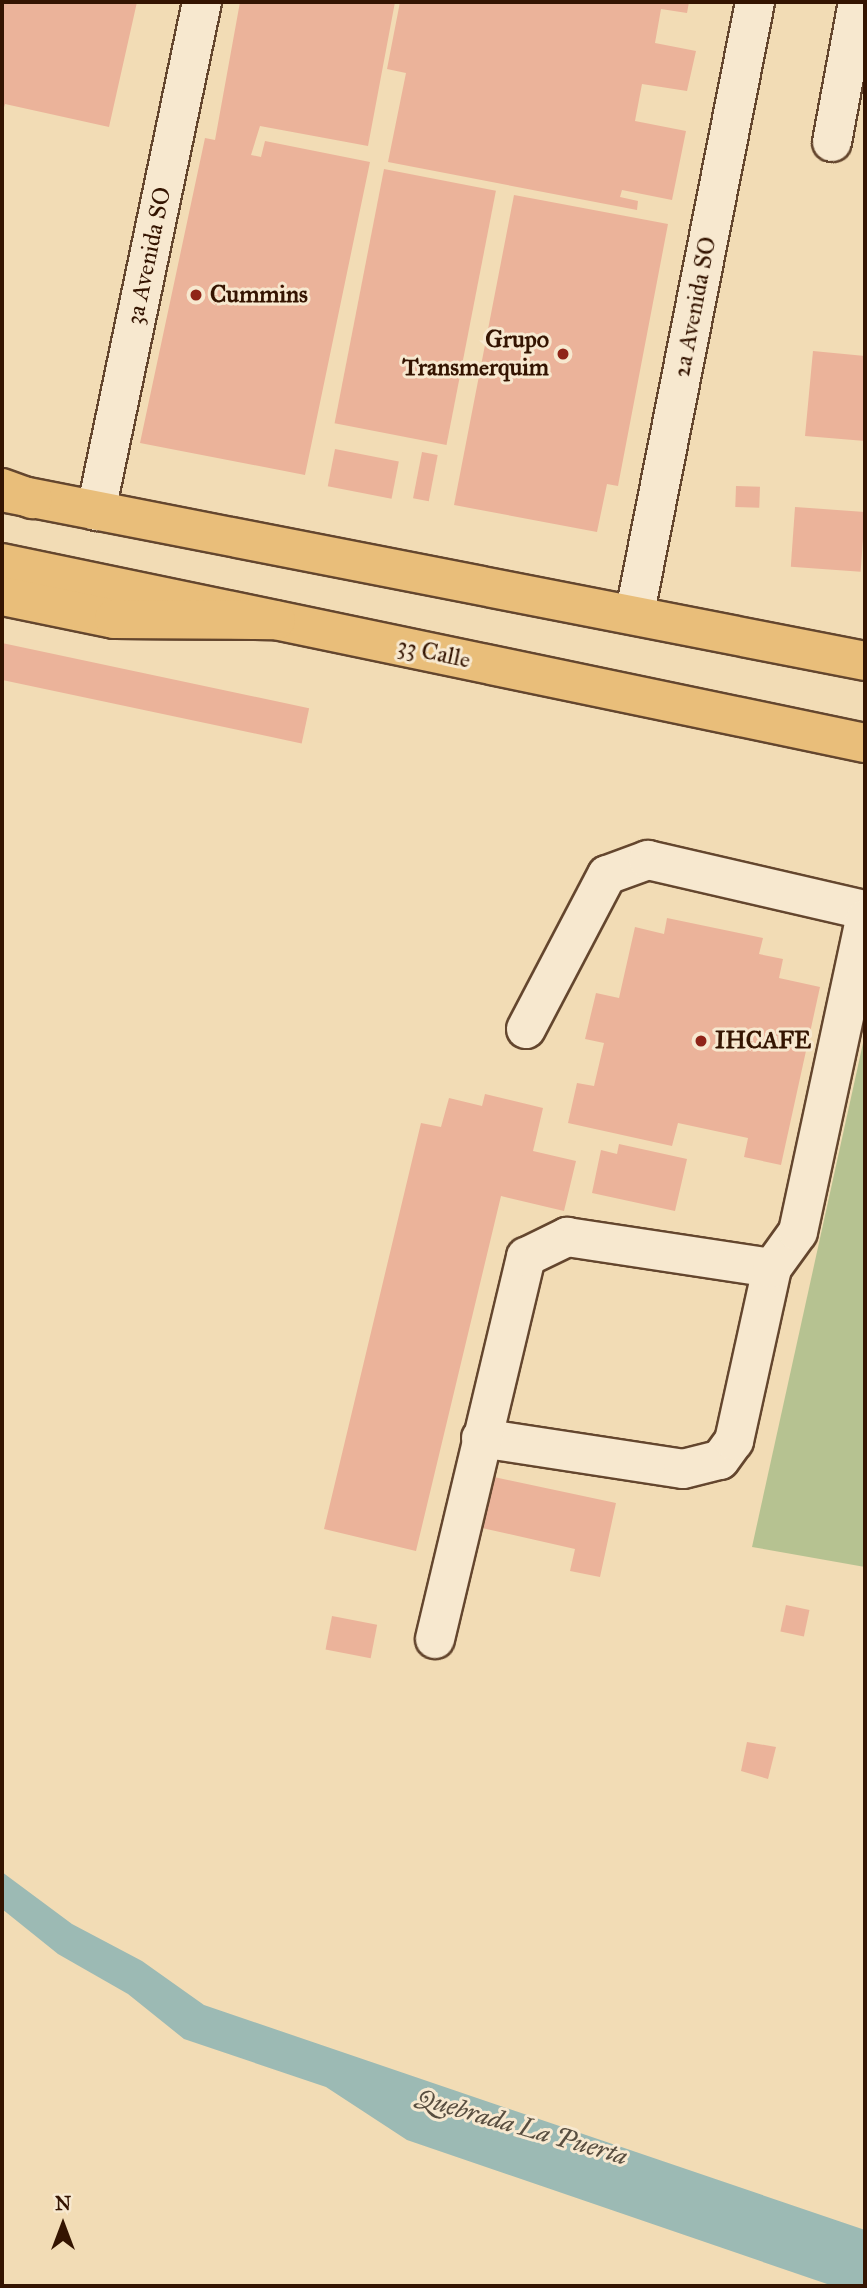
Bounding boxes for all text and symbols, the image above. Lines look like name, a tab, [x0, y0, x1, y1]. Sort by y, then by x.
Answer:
street label: 3a Avenida SO	[120, 184, 178, 328]
street label: 2a Avenida SO	[667, 234, 723, 380]
place label: Cummins	[210, 281, 308, 309]
marker: Cummins	[188, 287, 204, 303]
place label: Grupo Transmerquim	[402, 326, 549, 382]
marker: Grupo Transmerquim	[555, 346, 571, 362]
street label: 33 Calle	[395, 631, 473, 675]
place label: IHCAFE	[715, 1027, 811, 1055]
marker: IHCAFE	[693, 1033, 709, 1049]
water label: Quebrada La Puerta	[413, 2082, 631, 2172]
north arrow	[28, 2190, 98, 2260]
text: N	[55, 2192, 71, 2215]

